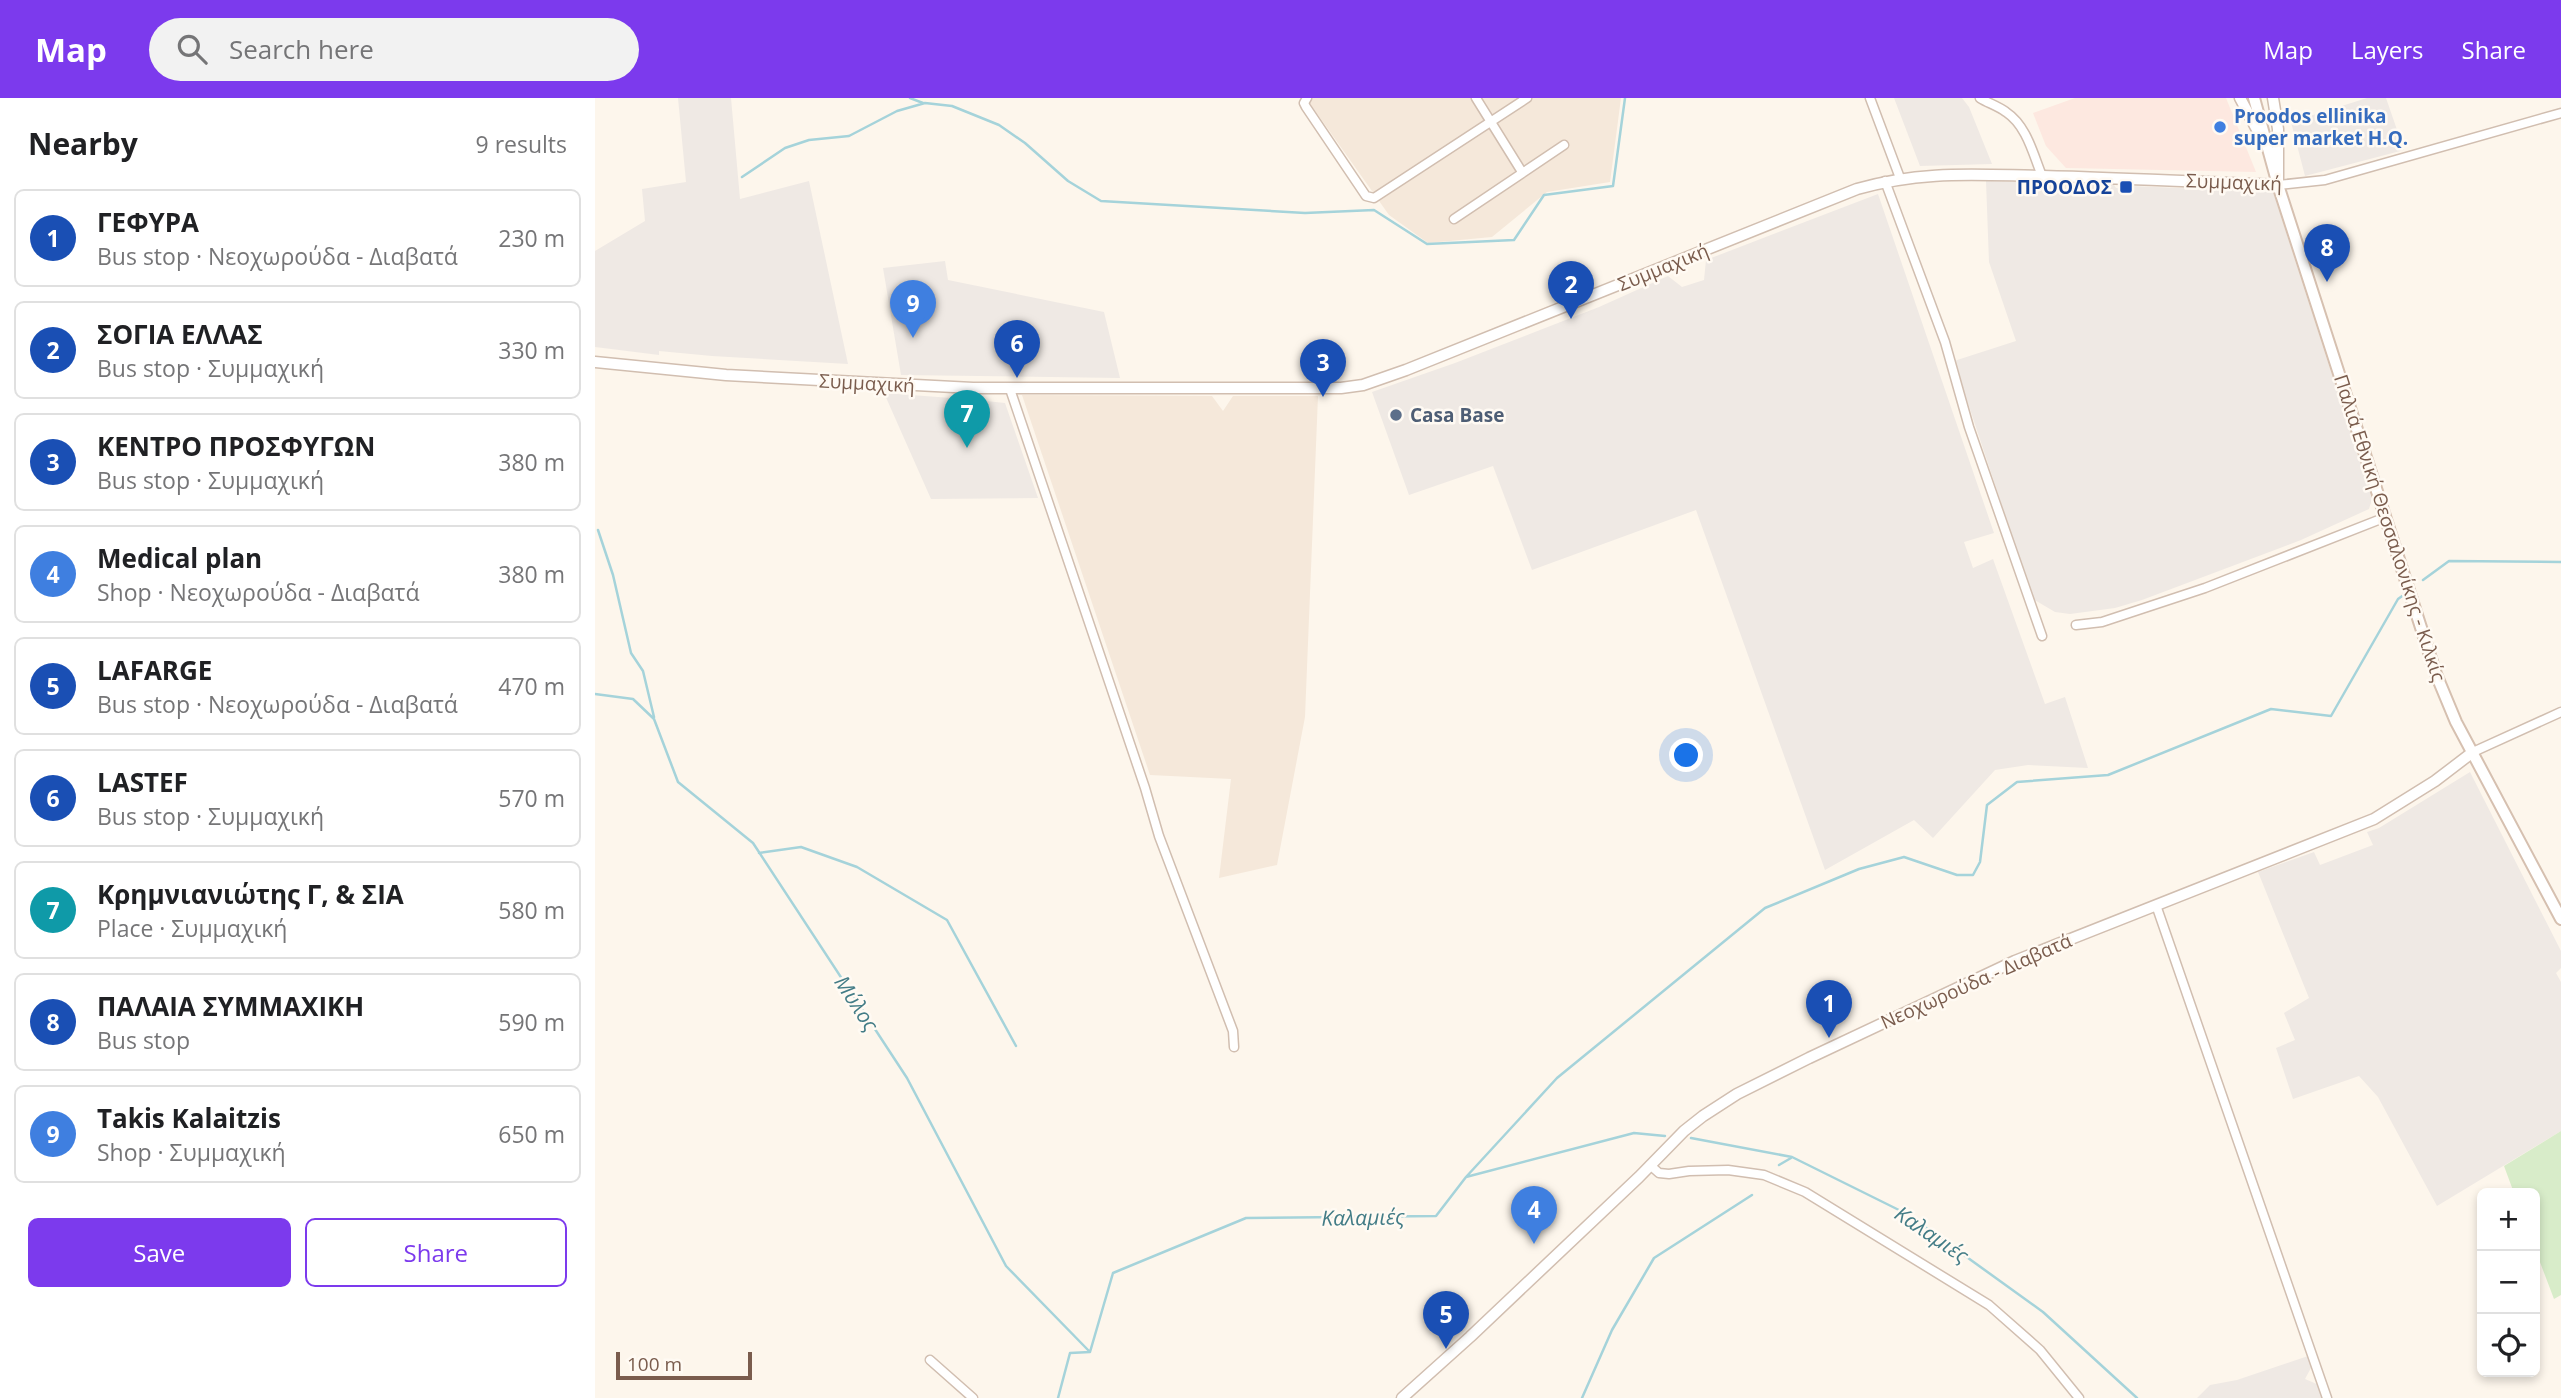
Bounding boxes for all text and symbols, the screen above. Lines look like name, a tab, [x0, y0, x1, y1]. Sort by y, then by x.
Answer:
search box	[149, 18, 639, 81]
text: Map	[35, 27, 107, 72]
icon: search	[173, 30, 211, 68]
text: Search here	[229, 31, 374, 67]
text: Map	[2263, 33, 2313, 66]
text: Layers	[2351, 33, 2424, 66]
text: Share	[2462, 33, 2526, 66]
place label: Proodos ellinika super market H.Q.	[2234, 103, 2408, 151]
marker: Proodos ellinika super market H.Q.	[2212, 119, 2228, 135]
text: Nearby	[28, 123, 138, 164]
text: 9 results	[476, 128, 567, 160]
street label: Συμμαχική	[2186, 167, 2282, 197]
place label: ΠΡΟΟΔΟΣ	[2017, 174, 2112, 200]
marker: ΠΡΟΟΔΟΣ	[2118, 179, 2134, 195]
text: ΓΕΦΥΡΑ	[97, 204, 199, 240]
text: 1	[46, 222, 60, 254]
text: 230 m	[498, 222, 565, 254]
pin: 8	[2304, 224, 2350, 282]
street label: Συμμαχική	[1614, 237, 1712, 297]
text: Bus stop · Νεοχωρούδα - Διαβατά	[97, 240, 458, 272]
pin: 2	[1548, 261, 1594, 319]
pin: 9	[890, 280, 936, 338]
text: ΣΟΓΙΑ ΕΛΛΑΣ	[97, 316, 263, 352]
pin: 6	[994, 320, 1040, 378]
text: 2	[46, 334, 60, 366]
text: 330 m	[498, 334, 565, 366]
pin: 3	[1300, 339, 1346, 397]
text: Bus stop · Συμμαχική	[97, 352, 324, 384]
street label: Συμμαχική	[818, 368, 916, 398]
street label: Παλιά Εθνική Θεσσαλονίκης - Κιλκίς	[2328, 371, 2452, 685]
pin: 7	[944, 390, 990, 448]
place label: Casa Base	[1410, 402, 1504, 428]
marker: Casa Base	[1388, 407, 1404, 423]
text: ΚΕΝΤΡΟ ΠΡΟΣΦΥΓΩΝ	[97, 428, 375, 464]
text: 3	[46, 446, 60, 478]
text: 380 m	[498, 446, 565, 478]
text: Bus stop · Συμμαχική	[97, 464, 324, 496]
text: Medical plan	[97, 540, 262, 576]
text: 4	[46, 558, 60, 590]
text: 380 m	[498, 558, 565, 590]
text: Shop · Νεοχωρούδα - Διαβατά	[97, 576, 420, 608]
text: LAFARGE	[97, 652, 212, 688]
text: 5	[46, 670, 60, 702]
text: 470 m	[498, 670, 565, 702]
text: Bus stop · Νεοχωρούδα - Διαβατά	[97, 688, 458, 720]
your location	[1669, 738, 1703, 772]
text: LASTEF	[97, 764, 188, 800]
text: 6	[46, 782, 60, 814]
text: 570 m	[498, 782, 565, 814]
text: Bus stop · Συμμαχική	[97, 800, 324, 832]
text: Κρημνιανιώτης Γ, & ΣΙΑ	[97, 876, 404, 912]
text: 7	[46, 894, 60, 926]
text: 580 m	[498, 894, 565, 926]
text: Place · Συμμαχική	[97, 912, 287, 944]
street label: Νεοχωρούδα - Διαβατά	[1876, 927, 2076, 1035]
water label: Μύλος	[829, 970, 886, 1037]
pin: 1	[1806, 980, 1852, 1038]
text: ΠΑΛΑΙΑ ΣΥΜΜΑΧΙΚΗ	[97, 988, 364, 1024]
text: 8	[46, 1006, 60, 1038]
text: 590 m	[498, 1006, 565, 1038]
text: Bus stop	[97, 1024, 190, 1056]
text: Takis Kalaitzis	[97, 1100, 281, 1136]
text: 9	[46, 1118, 60, 1150]
text: 650 m	[498, 1118, 565, 1150]
text: Shop · Συμμαχική	[97, 1136, 286, 1168]
pin: 4	[1511, 1186, 1557, 1244]
map controls	[2477, 1188, 2540, 1377]
button: +	[2477, 1188, 2540, 1251]
water label: Καλαμιές	[1890, 1199, 1975, 1269]
water label: Καλαμιές	[1321, 1202, 1405, 1232]
button: Save	[28, 1218, 291, 1287]
button: Share	[305, 1218, 567, 1287]
button: −	[2477, 1251, 2540, 1314]
pin: 5	[1423, 1291, 1469, 1349]
button: locate	[2477, 1314, 2540, 1377]
scale bar	[616, 1349, 753, 1381]
text: 100 m	[627, 1351, 682, 1377]

